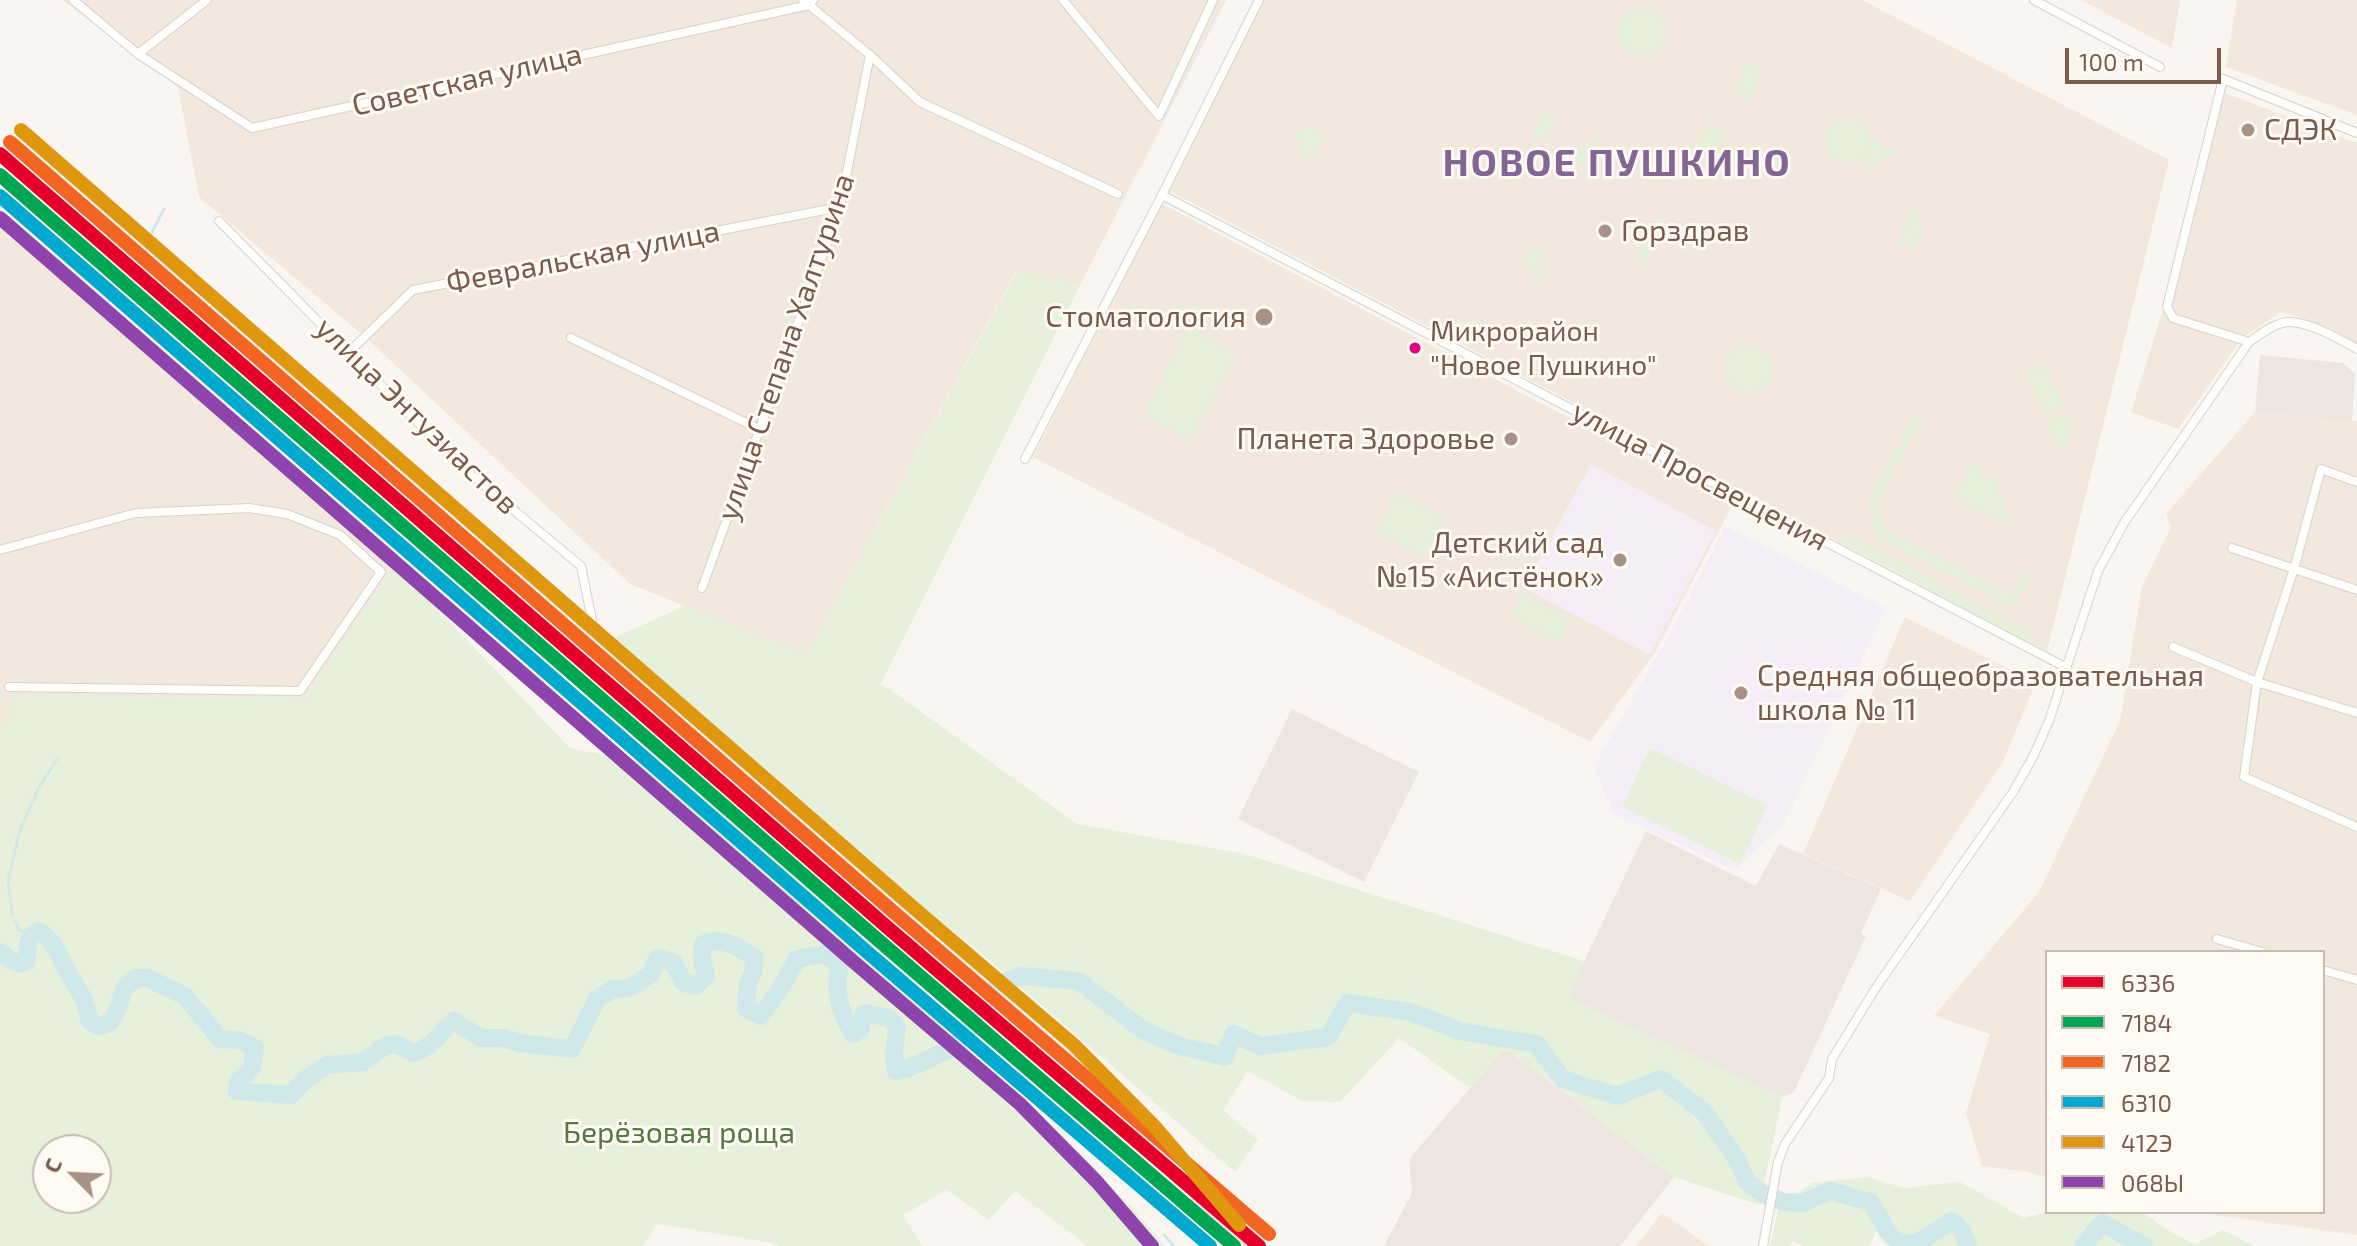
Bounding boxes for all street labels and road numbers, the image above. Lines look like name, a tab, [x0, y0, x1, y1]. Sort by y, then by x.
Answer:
street label: Советская улица	[349, 36, 585, 124]
street label: улица Степана Халтурина	[710, 169, 862, 525]
street label: Февральская улица	[443, 213, 723, 301]
street label: улица Энтузиастов	[308, 310, 526, 522]
street label: улица Просвещения	[1566, 393, 1834, 559]

